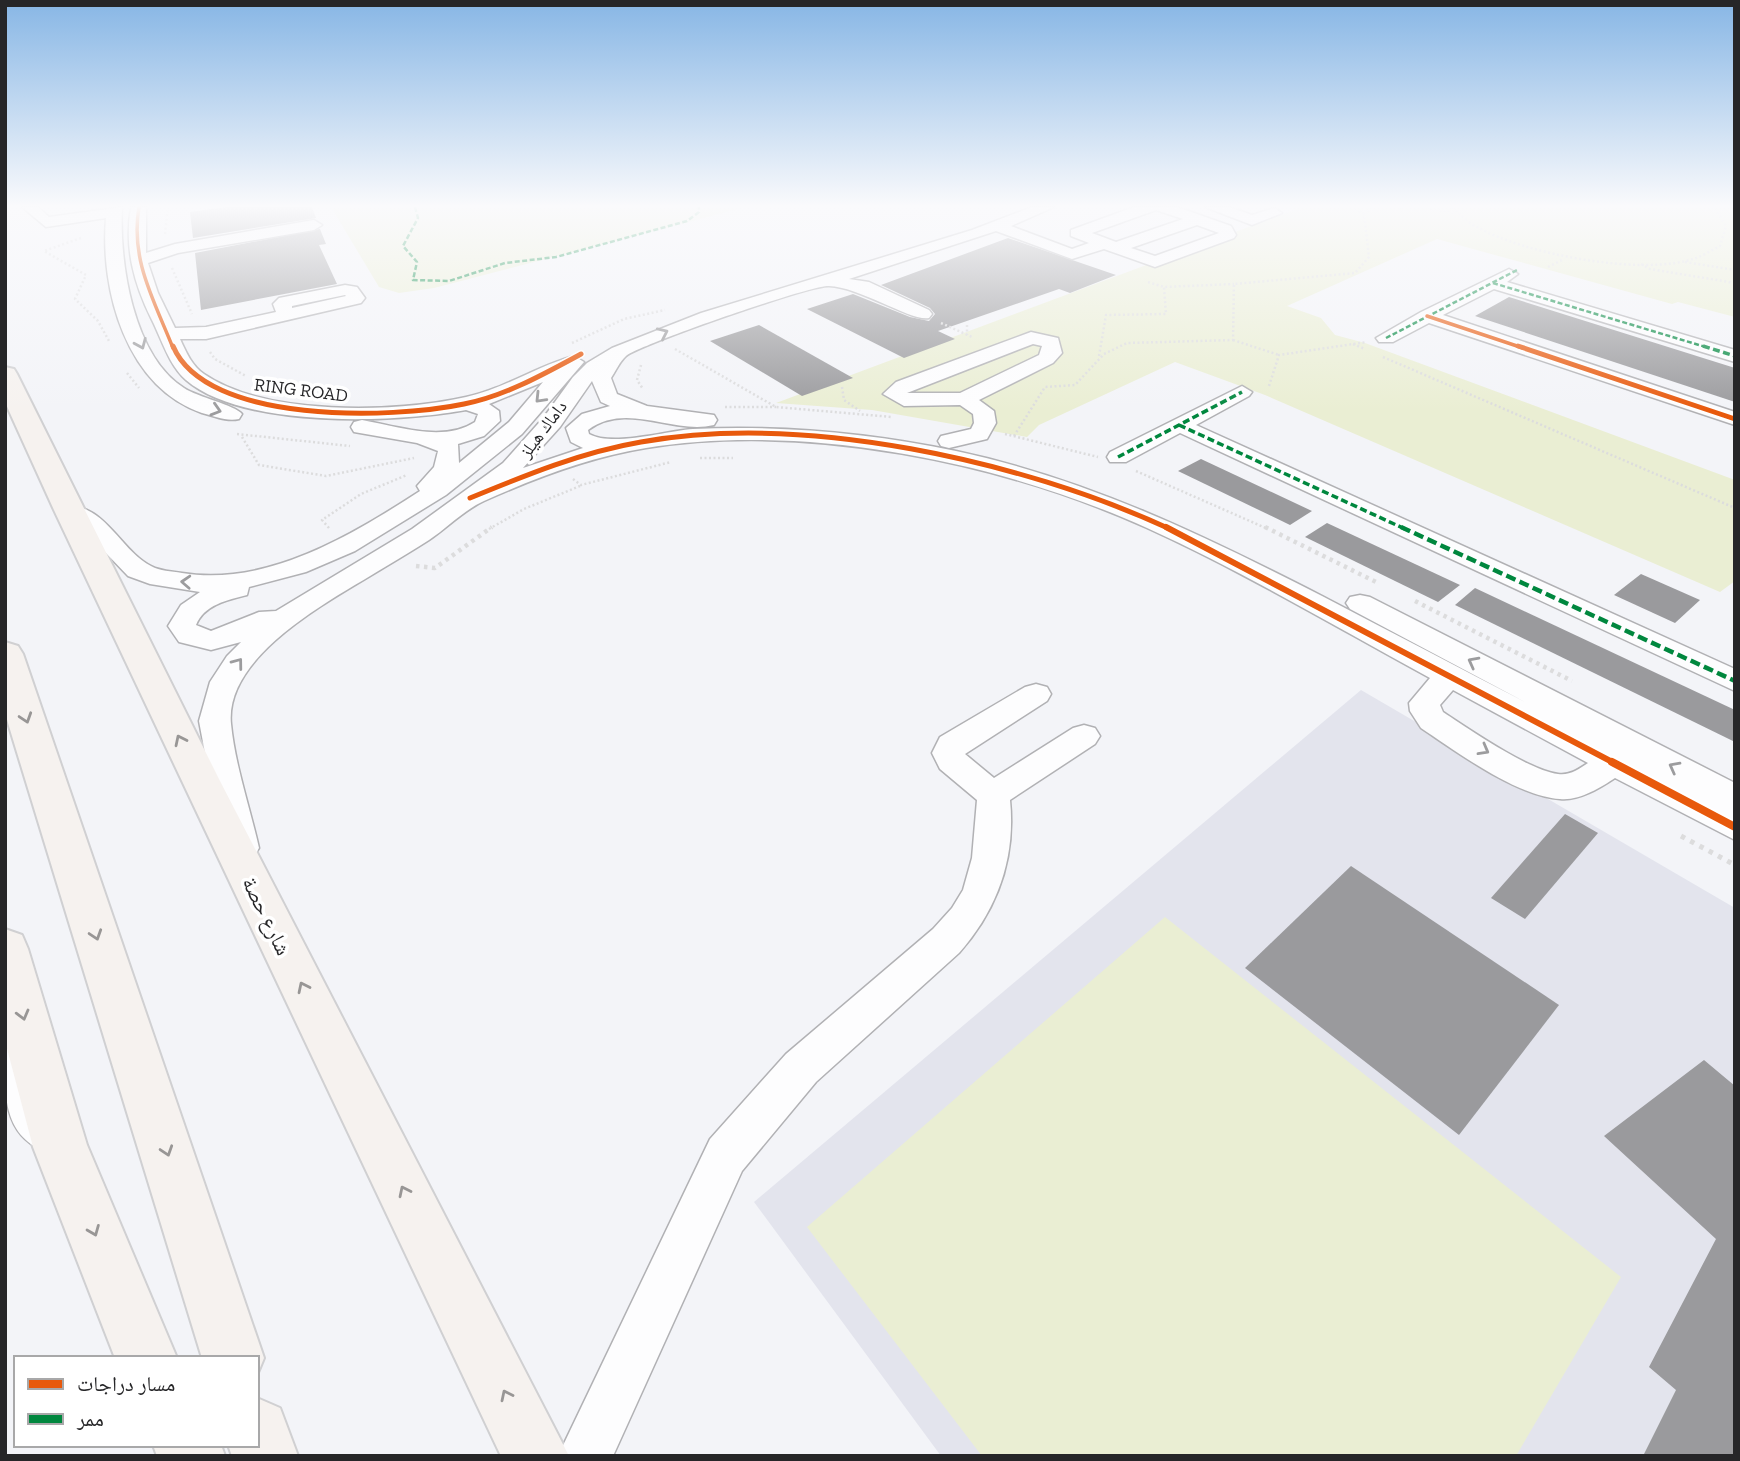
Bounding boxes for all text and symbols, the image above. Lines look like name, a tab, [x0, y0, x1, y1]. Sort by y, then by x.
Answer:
one-way arrow	[656, 328, 669, 342]
one-way arrow	[133, 337, 147, 349]
street label: RING ROAD	[253, 373, 349, 407]
one-way arrow	[536, 390, 548, 402]
street label: داماك هيلز	[514, 396, 572, 463]
one-way arrow	[209, 401, 221, 416]
one-way arrow	[180, 574, 191, 589]
one-way arrow	[1467, 656, 1480, 670]
one-way arrow	[230, 658, 242, 671]
one-way arrow	[18, 712, 33, 724]
one-way arrow	[175, 735, 189, 747]
one-way arrow	[1477, 742, 1490, 756]
one-way arrow	[1669, 761, 1681, 775]
street label: شارع حصة	[236, 873, 297, 960]
one-way arrow	[88, 929, 103, 941]
one-way arrow	[297, 982, 311, 994]
one-way arrow	[15, 1008, 29, 1020]
one-way arrow	[158, 1145, 173, 1157]
one-way arrow	[399, 1186, 413, 1198]
one-way arrow	[85, 1224, 99, 1236]
legend	[14, 1356, 259, 1447]
text: مسار دراجات	[77, 1371, 175, 1396]
one-way arrow	[500, 1390, 514, 1402]
text: ممر	[76, 1406, 104, 1431]

